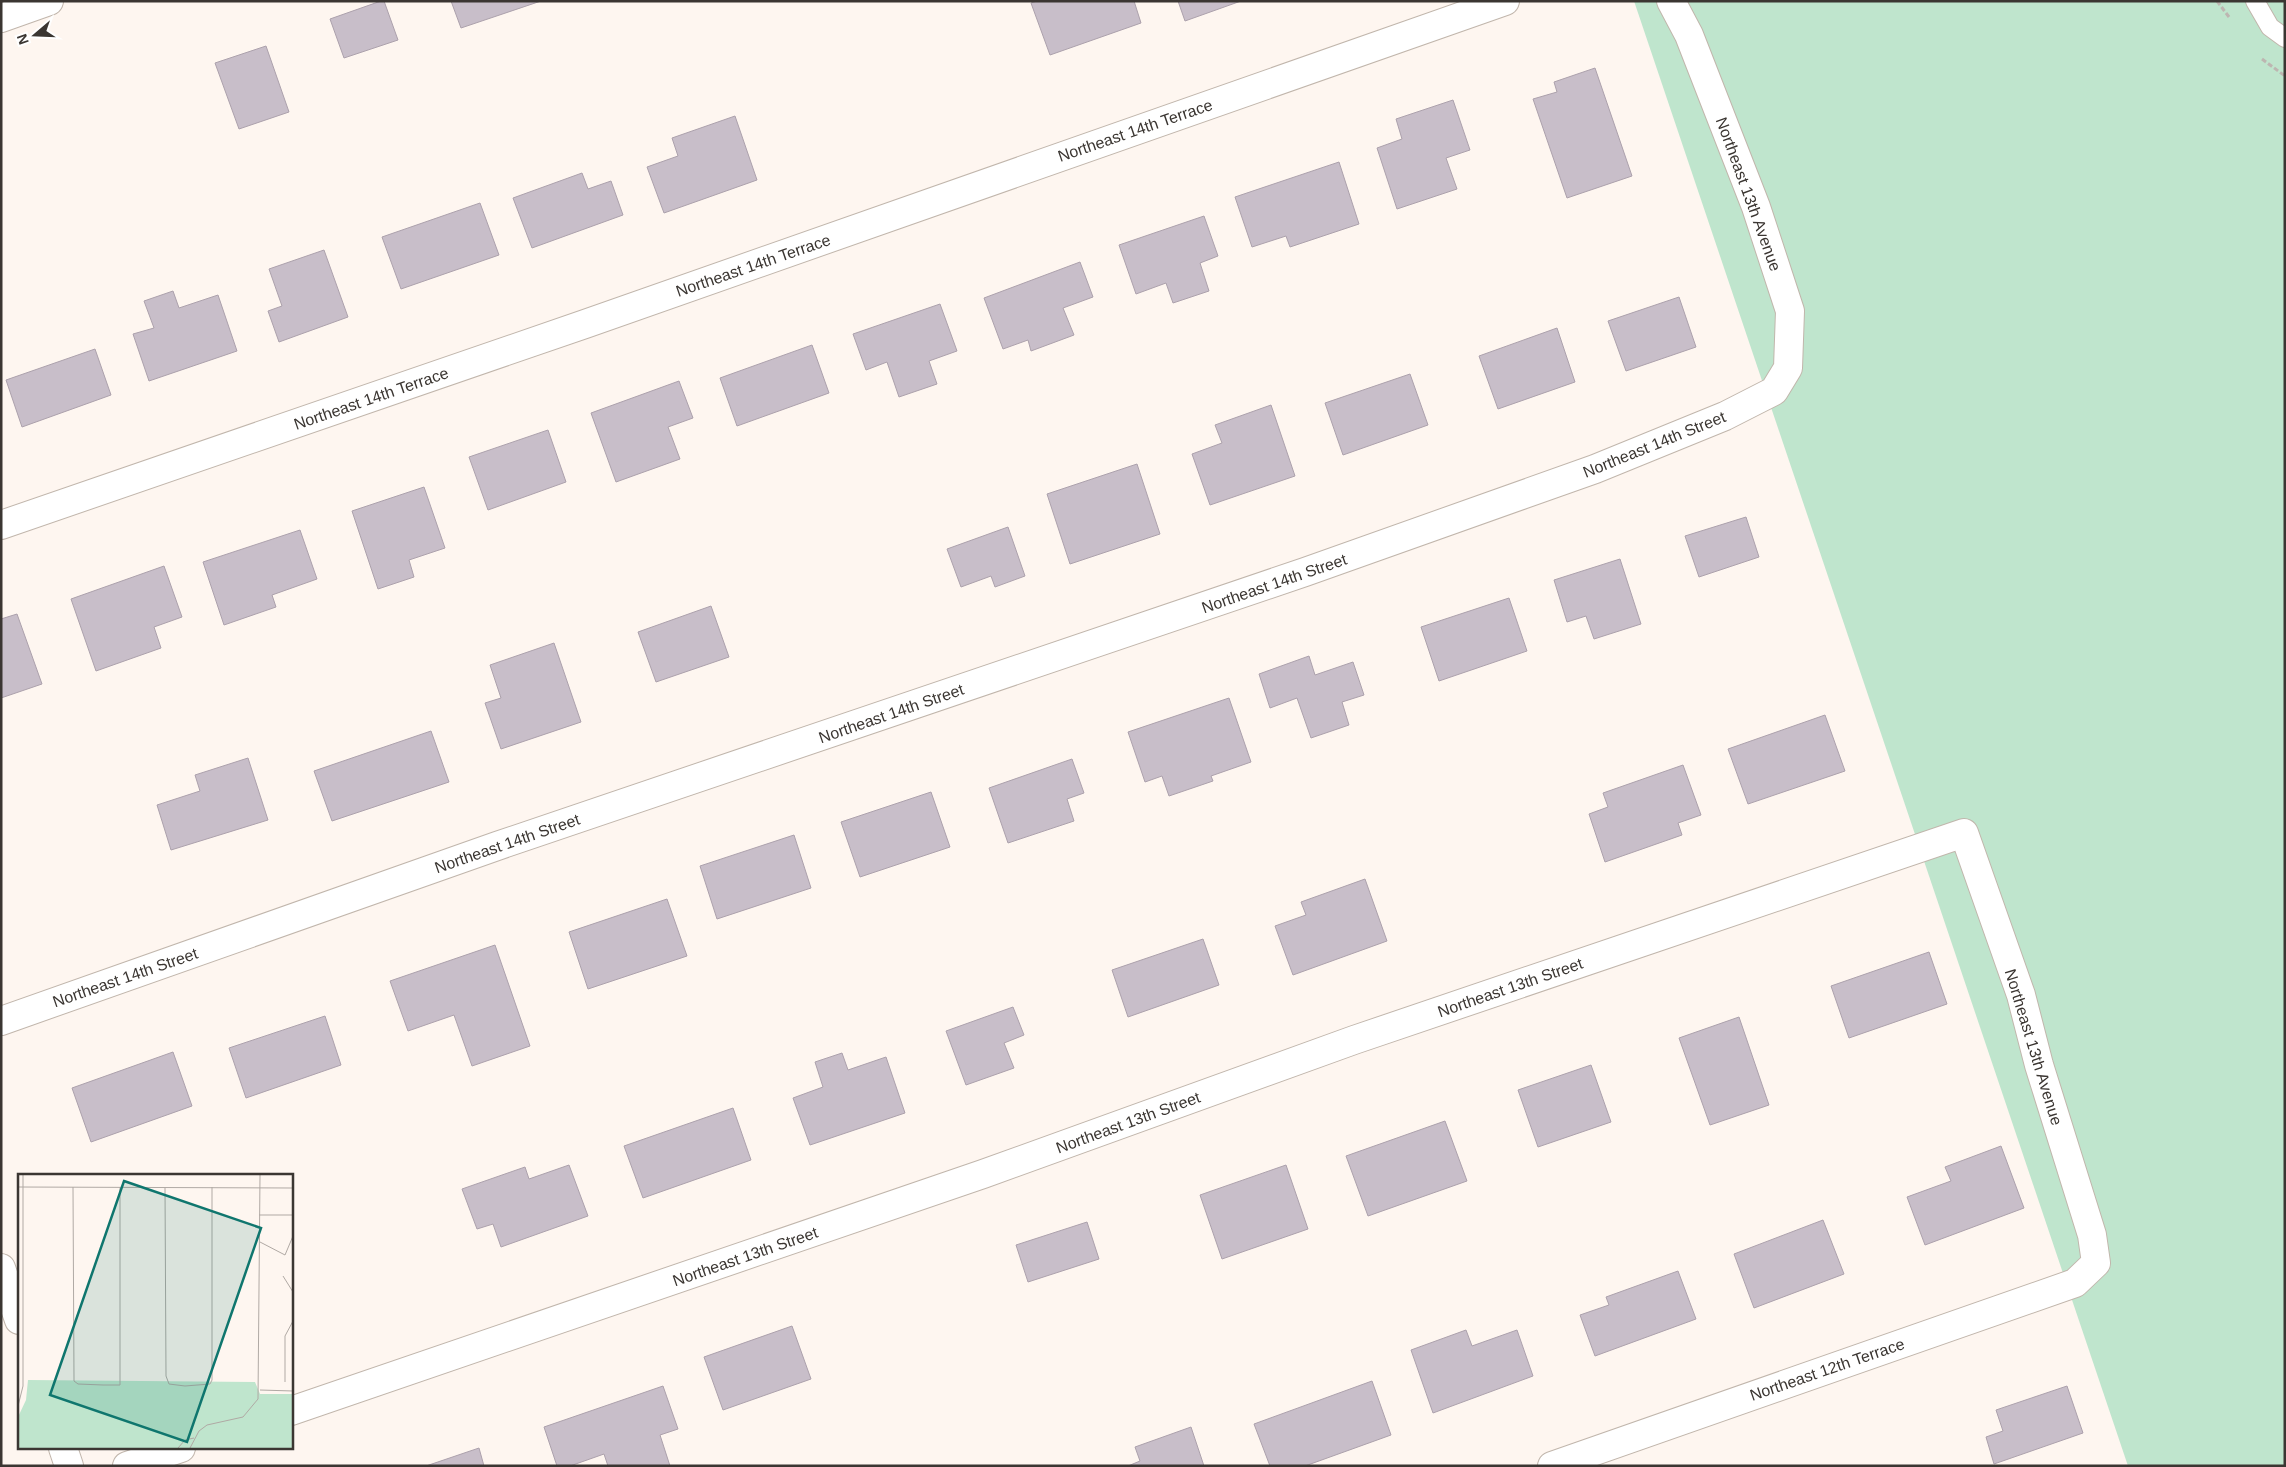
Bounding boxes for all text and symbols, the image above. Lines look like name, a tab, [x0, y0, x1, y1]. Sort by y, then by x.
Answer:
north arrow	[10, 10, 60, 60]
text: N	[13, 32, 32, 47]
street label: Northeast 14th Terrace	[1056, 96, 1215, 165]
street label: Northeast 13th Avenue	[1713, 115, 1784, 274]
street label: Northeast 14th Terrace	[674, 231, 833, 300]
street label: Northeast 14th Terrace	[292, 364, 451, 433]
street label: Northeast 14th Street	[1580, 408, 1728, 481]
street label: Northeast 14th Street	[1199, 550, 1349, 616]
street label: Northeast 14th Street	[816, 680, 966, 746]
street label: Northeast 14th Street	[432, 810, 582, 876]
street label: Northeast 14th Street	[50, 944, 200, 1010]
street label: Northeast 13th Street	[1435, 954, 1585, 1020]
street label: Northeast 13th Avenue	[2002, 967, 2065, 1127]
street label: Northeast 13th Street	[1054, 1088, 1203, 1156]
inset map	[18, 1174, 292, 1450]
street label: Northeast 13th Street	[670, 1223, 820, 1289]
street label: Northeast 12th Terrace	[1748, 1335, 1907, 1404]

